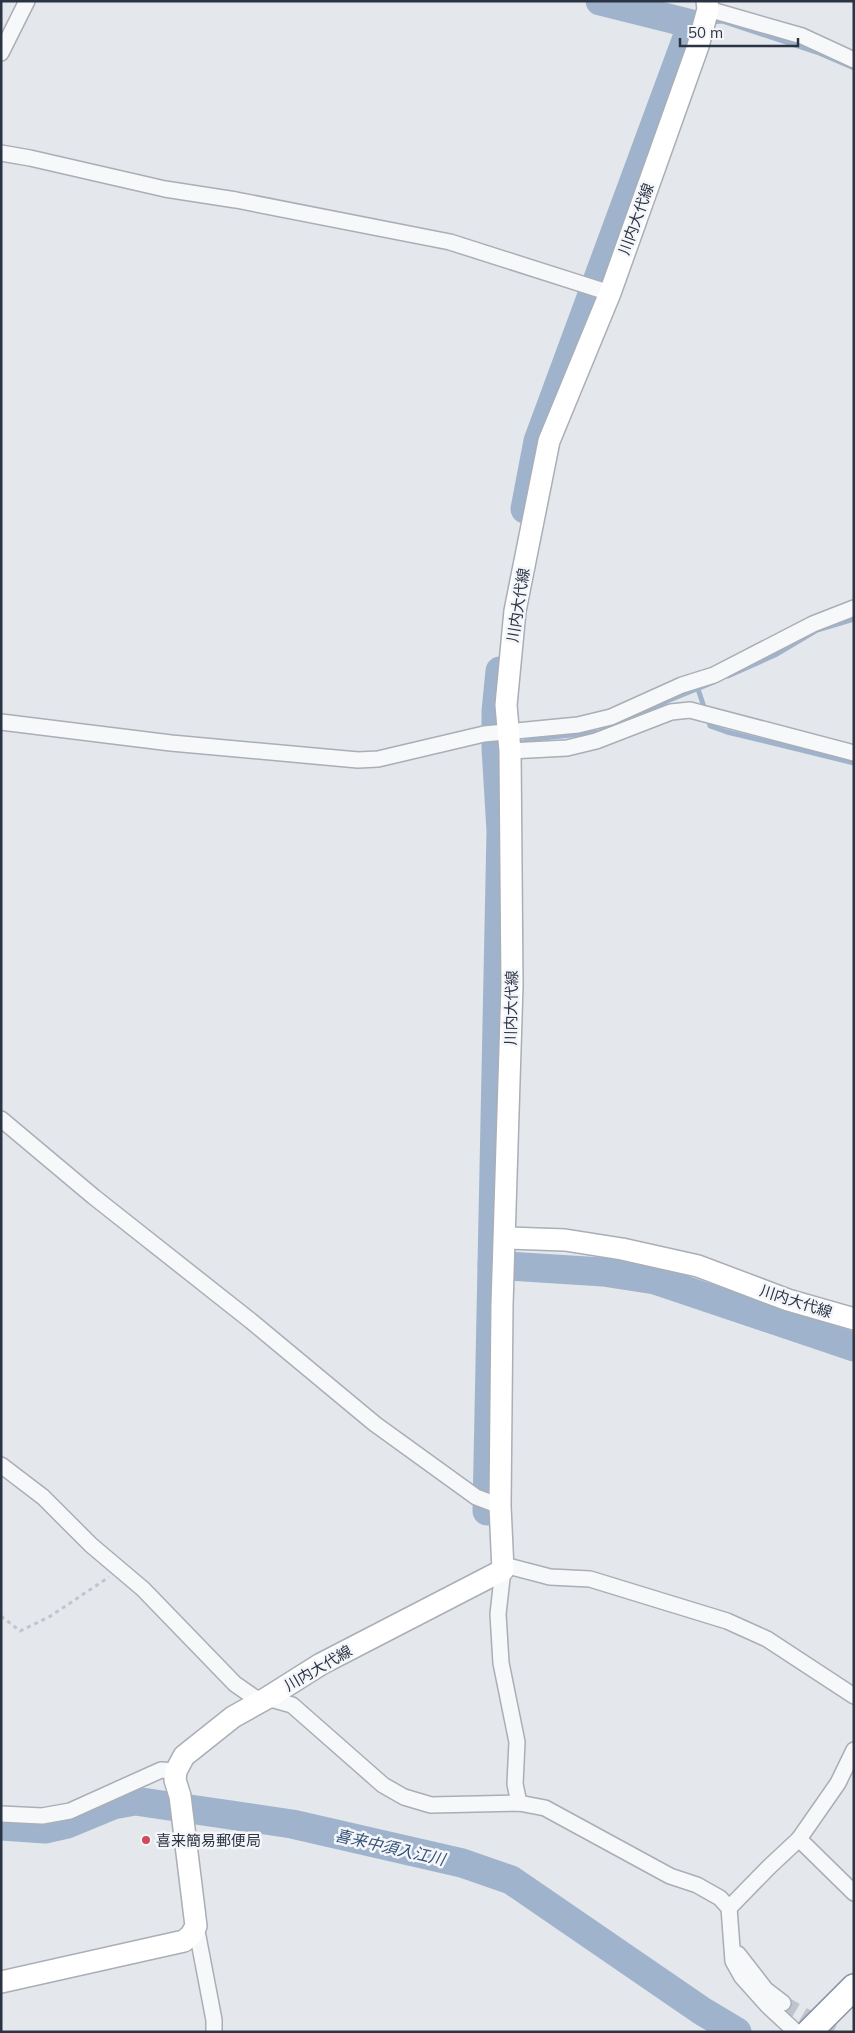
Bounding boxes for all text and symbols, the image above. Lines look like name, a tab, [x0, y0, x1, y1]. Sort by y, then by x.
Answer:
scale bar	[680, 15, 798, 47]
text: 50 m	[688, 23, 723, 42]
street label: 川内大代線	[614, 181, 658, 257]
street label: 川内大代線	[503, 566, 533, 644]
street label: 川内大代線	[501, 970, 521, 1046]
street label: 川内大代線	[757, 1280, 835, 1322]
street label: 川内大代線	[281, 1641, 355, 1695]
water label: 喜来中須入江川	[333, 1825, 449, 1870]
place label: 喜来簡易郵便局	[156, 1831, 261, 1850]
marker: 喜来簡易郵便局	[140, 1834, 152, 1846]

